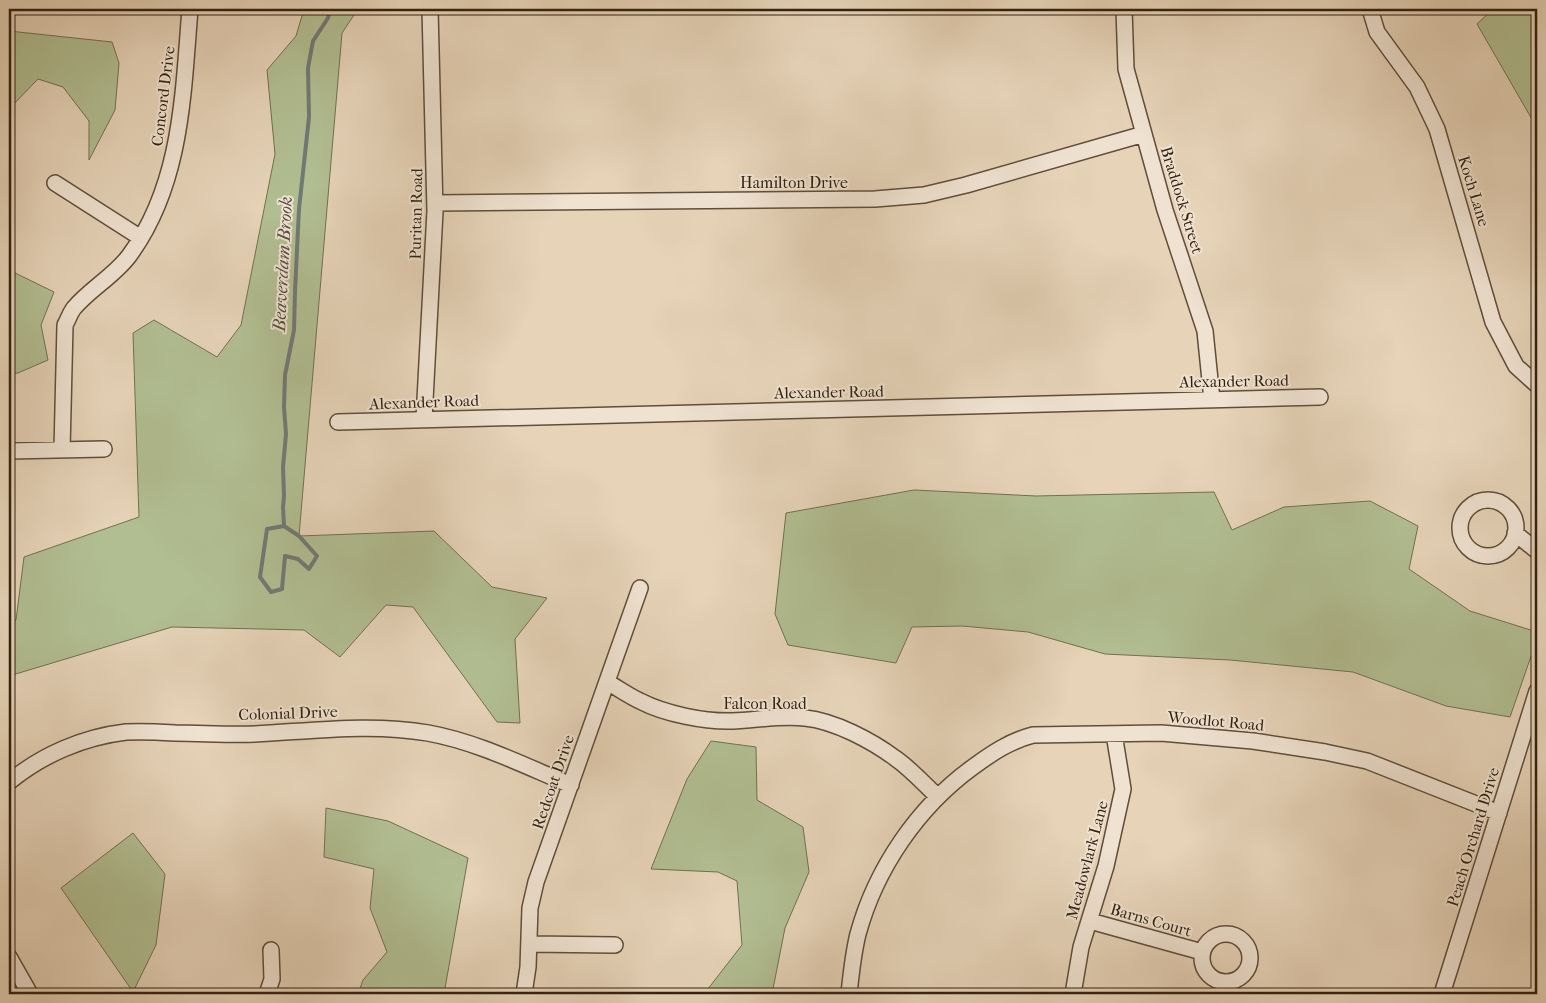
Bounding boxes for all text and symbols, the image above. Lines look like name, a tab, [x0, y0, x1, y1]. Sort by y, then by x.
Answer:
street label: Concord Drive	[147, 45, 179, 147]
street label: Braddock Street	[1157, 144, 1207, 256]
street label: Koch Lane	[1454, 153, 1494, 229]
street label: Puritan Road	[406, 168, 426, 260]
street label: Hamilton Drive	[740, 173, 848, 192]
water label: Beaverdam Brook	[269, 196, 297, 333]
street label: Alexander Road	[1178, 371, 1289, 391]
street label: Alexander Road	[773, 382, 884, 402]
street label: Alexander Road	[368, 391, 480, 413]
street label: Falcon Road	[723, 694, 807, 713]
street label: Colonial Drive	[238, 702, 338, 724]
street label: Woodlot Road	[1166, 707, 1265, 735]
street label: Redcoat Drive	[528, 732, 578, 832]
street label: Peach Orchard Drive	[1443, 765, 1503, 909]
street label: Meadowlark Lane	[1062, 798, 1112, 922]
street label: Barns Court	[1108, 899, 1194, 941]

